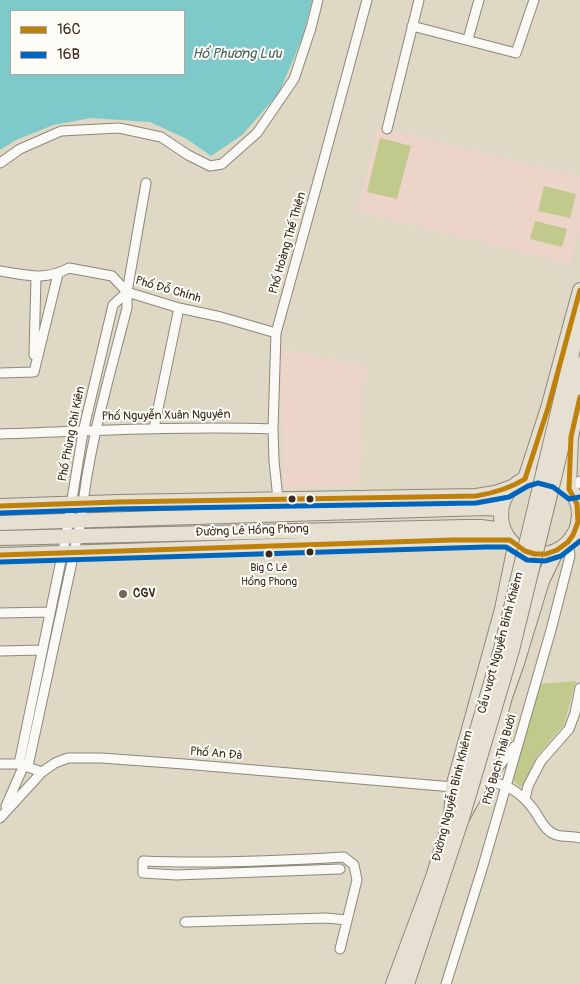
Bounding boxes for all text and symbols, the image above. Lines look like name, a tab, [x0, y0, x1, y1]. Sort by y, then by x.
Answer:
legend	[10, 10, 185, 75]
text: 16C	[57, 20, 81, 39]
text: 16B	[57, 45, 80, 64]
water label: Hồ Phương Lưu	[193, 46, 281, 62]
street label: Phố Hoàng Thế Thiện	[267, 190, 309, 296]
street label: Phố Đỗ Chính	[134, 274, 202, 306]
street label: Phố Phùng Chí Kiên	[56, 385, 88, 483]
street label: Phố Nguyễn Xuân Nguyên	[101, 408, 231, 424]
unlabelled marker	[287, 494, 297, 504]
unlabelled marker	[305, 494, 315, 504]
street label: Đường Lê Hồng Phong	[195, 522, 309, 540]
unlabelled marker	[305, 547, 315, 557]
marker: Big C Lê Hồng Phong	[264, 549, 274, 559]
place label: Big C Lê Hồng Phong	[241, 561, 297, 587]
street label: Cầu vượt Nguyễn Bỉnh Khiêm	[475, 571, 527, 715]
place label: CGV	[133, 587, 156, 601]
marker: CGV	[117, 588, 129, 600]
street label: Phố Bạch Thái Bưởi	[480, 713, 520, 807]
street label: Đường Nguyễn Bỉnh Khiêm	[430, 729, 476, 863]
street label: Phố An Đà	[189, 745, 243, 763]

